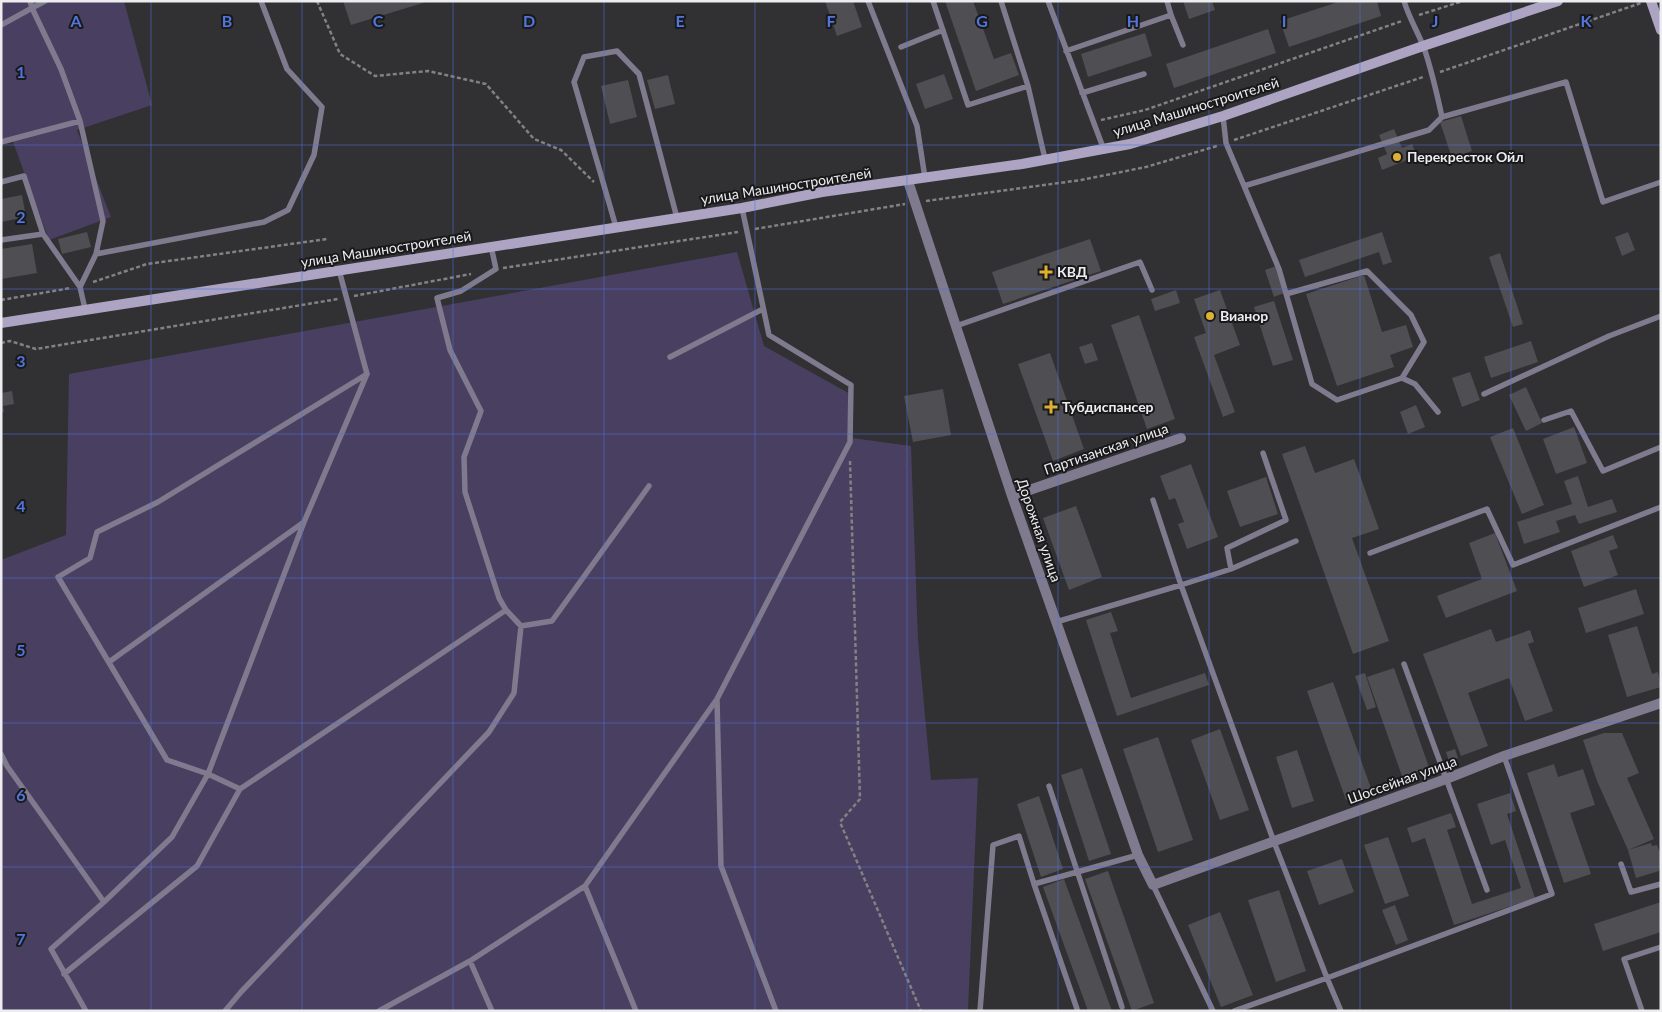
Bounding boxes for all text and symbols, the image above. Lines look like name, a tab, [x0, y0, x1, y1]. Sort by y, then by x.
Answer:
text: A	[69, 11, 82, 30]
text: B	[222, 11, 232, 30]
text: C	[373, 11, 384, 30]
text: D	[523, 11, 535, 30]
text: E	[675, 11, 685, 30]
text: F	[826, 11, 836, 30]
text: G	[976, 11, 988, 30]
text: H	[1127, 11, 1139, 30]
text: I	[1282, 11, 1286, 30]
text: J	[1432, 11, 1438, 30]
text: K	[1581, 11, 1593, 30]
text: 1	[16, 62, 26, 81]
street label: улица Машиностроителей	[1111, 73, 1281, 140]
place label: Перекресток Ойл	[1407, 148, 1524, 165]
marker: Перекресток Ойл	[1391, 151, 1403, 163]
street label: улица Машиностроителей	[699, 164, 872, 207]
text: 2	[16, 207, 26, 226]
street label: улица Машиностроителей	[299, 227, 472, 270]
place label: КВД	[1057, 263, 1087, 280]
marker: КВД	[1039, 265, 1053, 279]
place label: Вианор	[1220, 307, 1268, 324]
marker: Вианор	[1204, 310, 1216, 322]
text: 3	[16, 351, 26, 370]
place label: Тубдиспансер	[1062, 398, 1154, 415]
marker: Тубдиспансер	[1044, 400, 1058, 414]
street label: Партизанская улица	[1041, 419, 1170, 478]
street label: Дорожная улица	[1014, 476, 1065, 584]
text: 4	[16, 496, 26, 515]
text: 5	[16, 640, 26, 659]
street label: Шоссейная улица	[1345, 752, 1459, 807]
text: 6	[16, 785, 26, 804]
text: 7	[16, 929, 26, 948]

